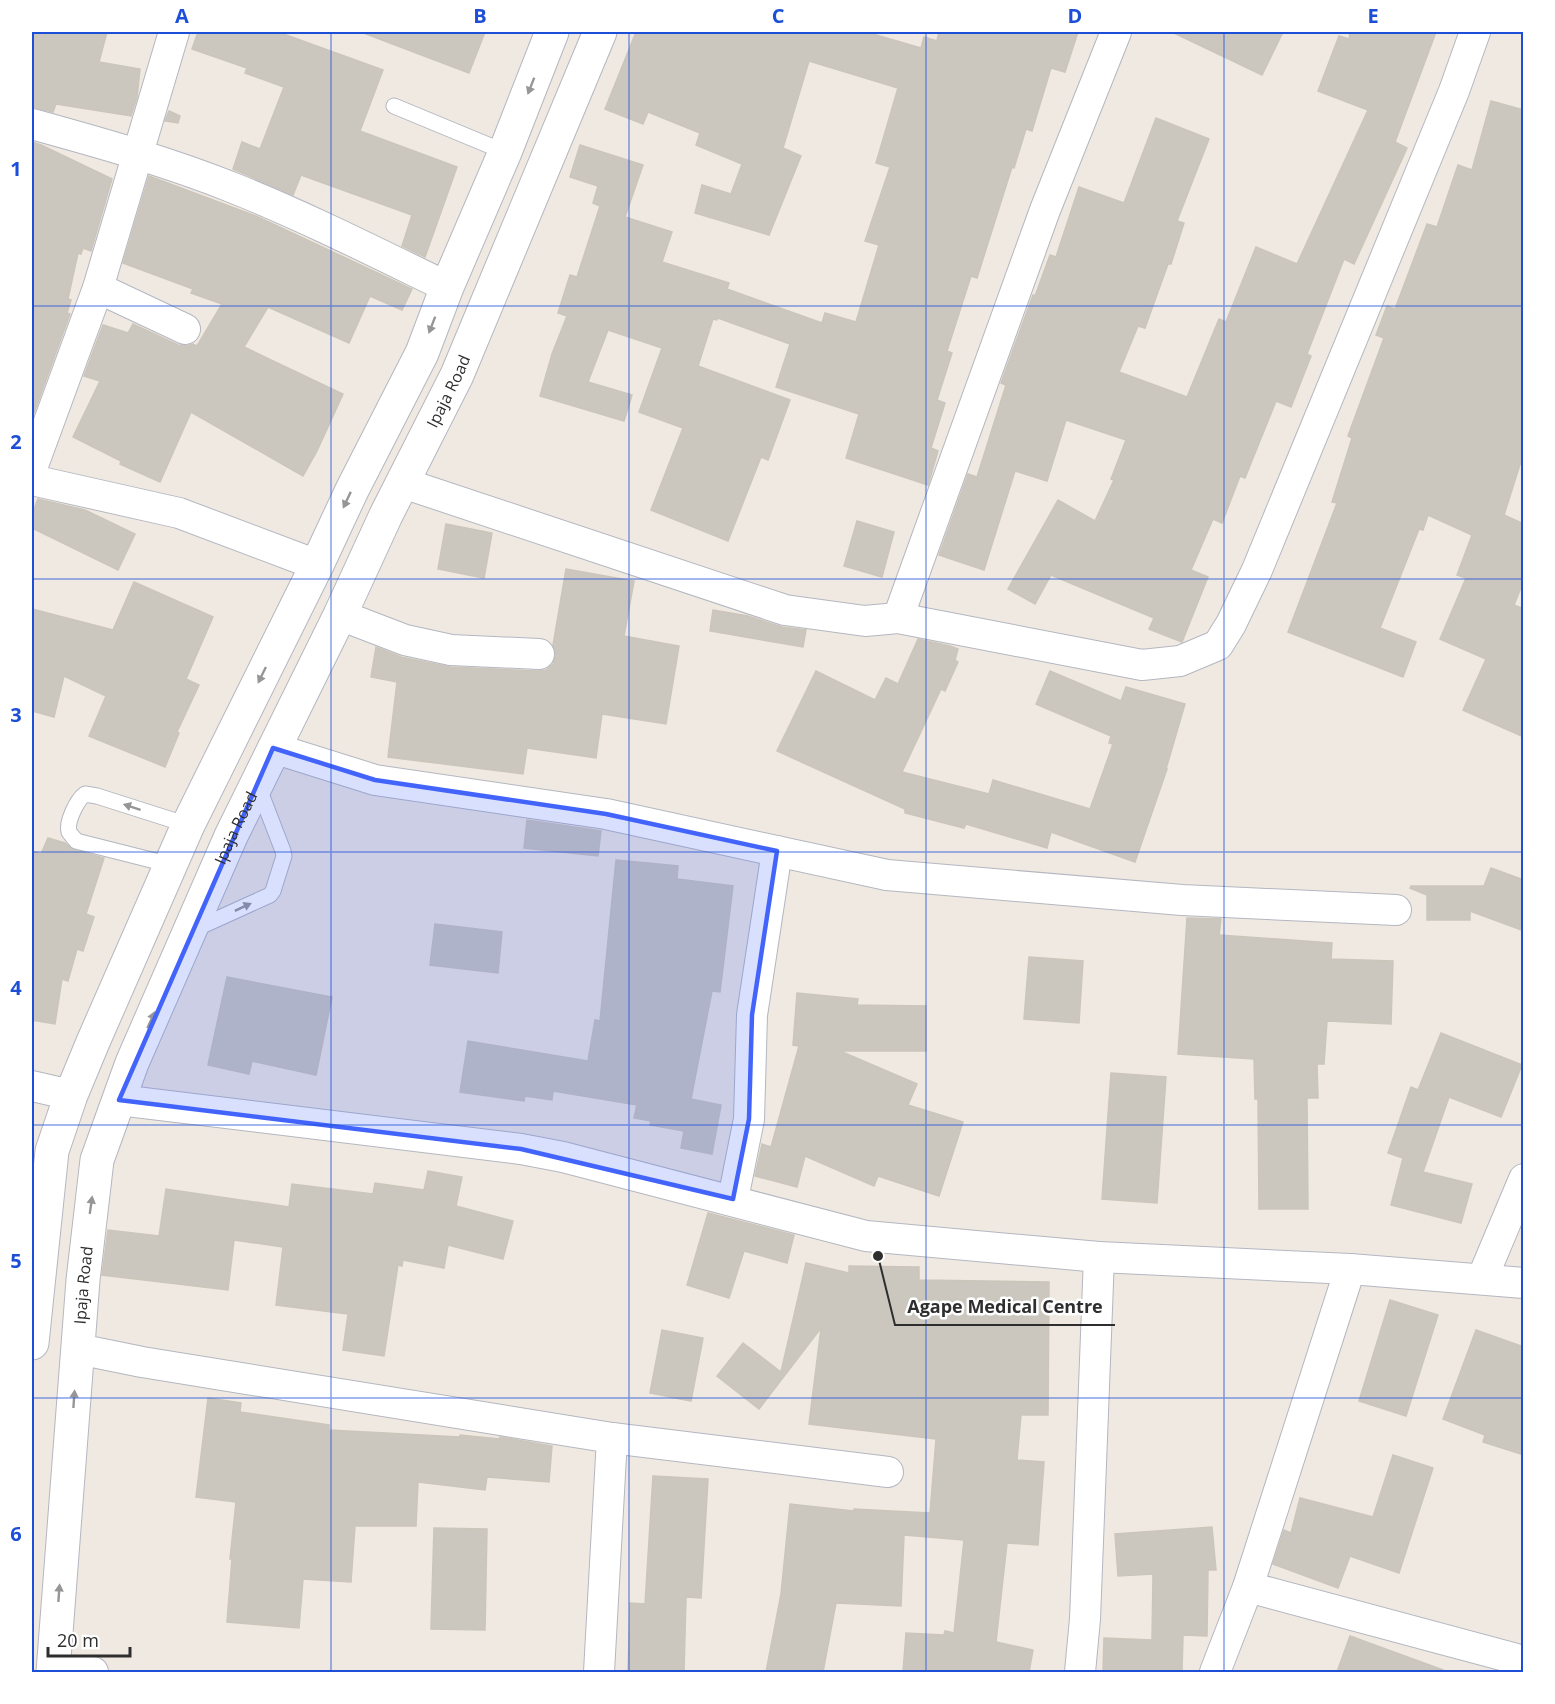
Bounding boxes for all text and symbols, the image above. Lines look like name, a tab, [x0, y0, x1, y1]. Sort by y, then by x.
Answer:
text: A	[175, 2, 189, 29]
text: B	[473, 2, 487, 29]
text: C	[772, 2, 785, 29]
text: D	[1068, 2, 1082, 29]
text: E	[1367, 2, 1379, 29]
one-way arrow	[525, 77, 535, 95]
text: 1	[10, 155, 22, 182]
one-way arrow	[427, 316, 437, 334]
street label: Ipaja Road	[421, 351, 475, 431]
text: 2	[10, 428, 22, 455]
one-way arrow	[343, 491, 352, 508]
one-way arrow	[257, 667, 267, 684]
text: 3	[10, 701, 22, 728]
street label: Ipaja Road	[209, 788, 262, 868]
one-way arrow	[123, 802, 141, 811]
one-way arrow	[235, 902, 252, 911]
text: 4	[10, 974, 22, 1001]
one-way arrow	[147, 1011, 156, 1029]
one-way arrow	[86, 1195, 96, 1214]
street label: Ipaja Road	[69, 1245, 98, 1325]
text: 5	[10, 1247, 22, 1274]
callout: Agape Medical Centre	[895, 1289, 1115, 1325]
text: Agape Medical Centre	[907, 1294, 1103, 1318]
one-way arrow	[69, 1389, 79, 1408]
text: 6	[10, 1520, 22, 1547]
one-way arrow	[55, 1584, 64, 1603]
scale bar	[48, 1620, 130, 1658]
text: 20 m	[57, 1628, 99, 1652]

